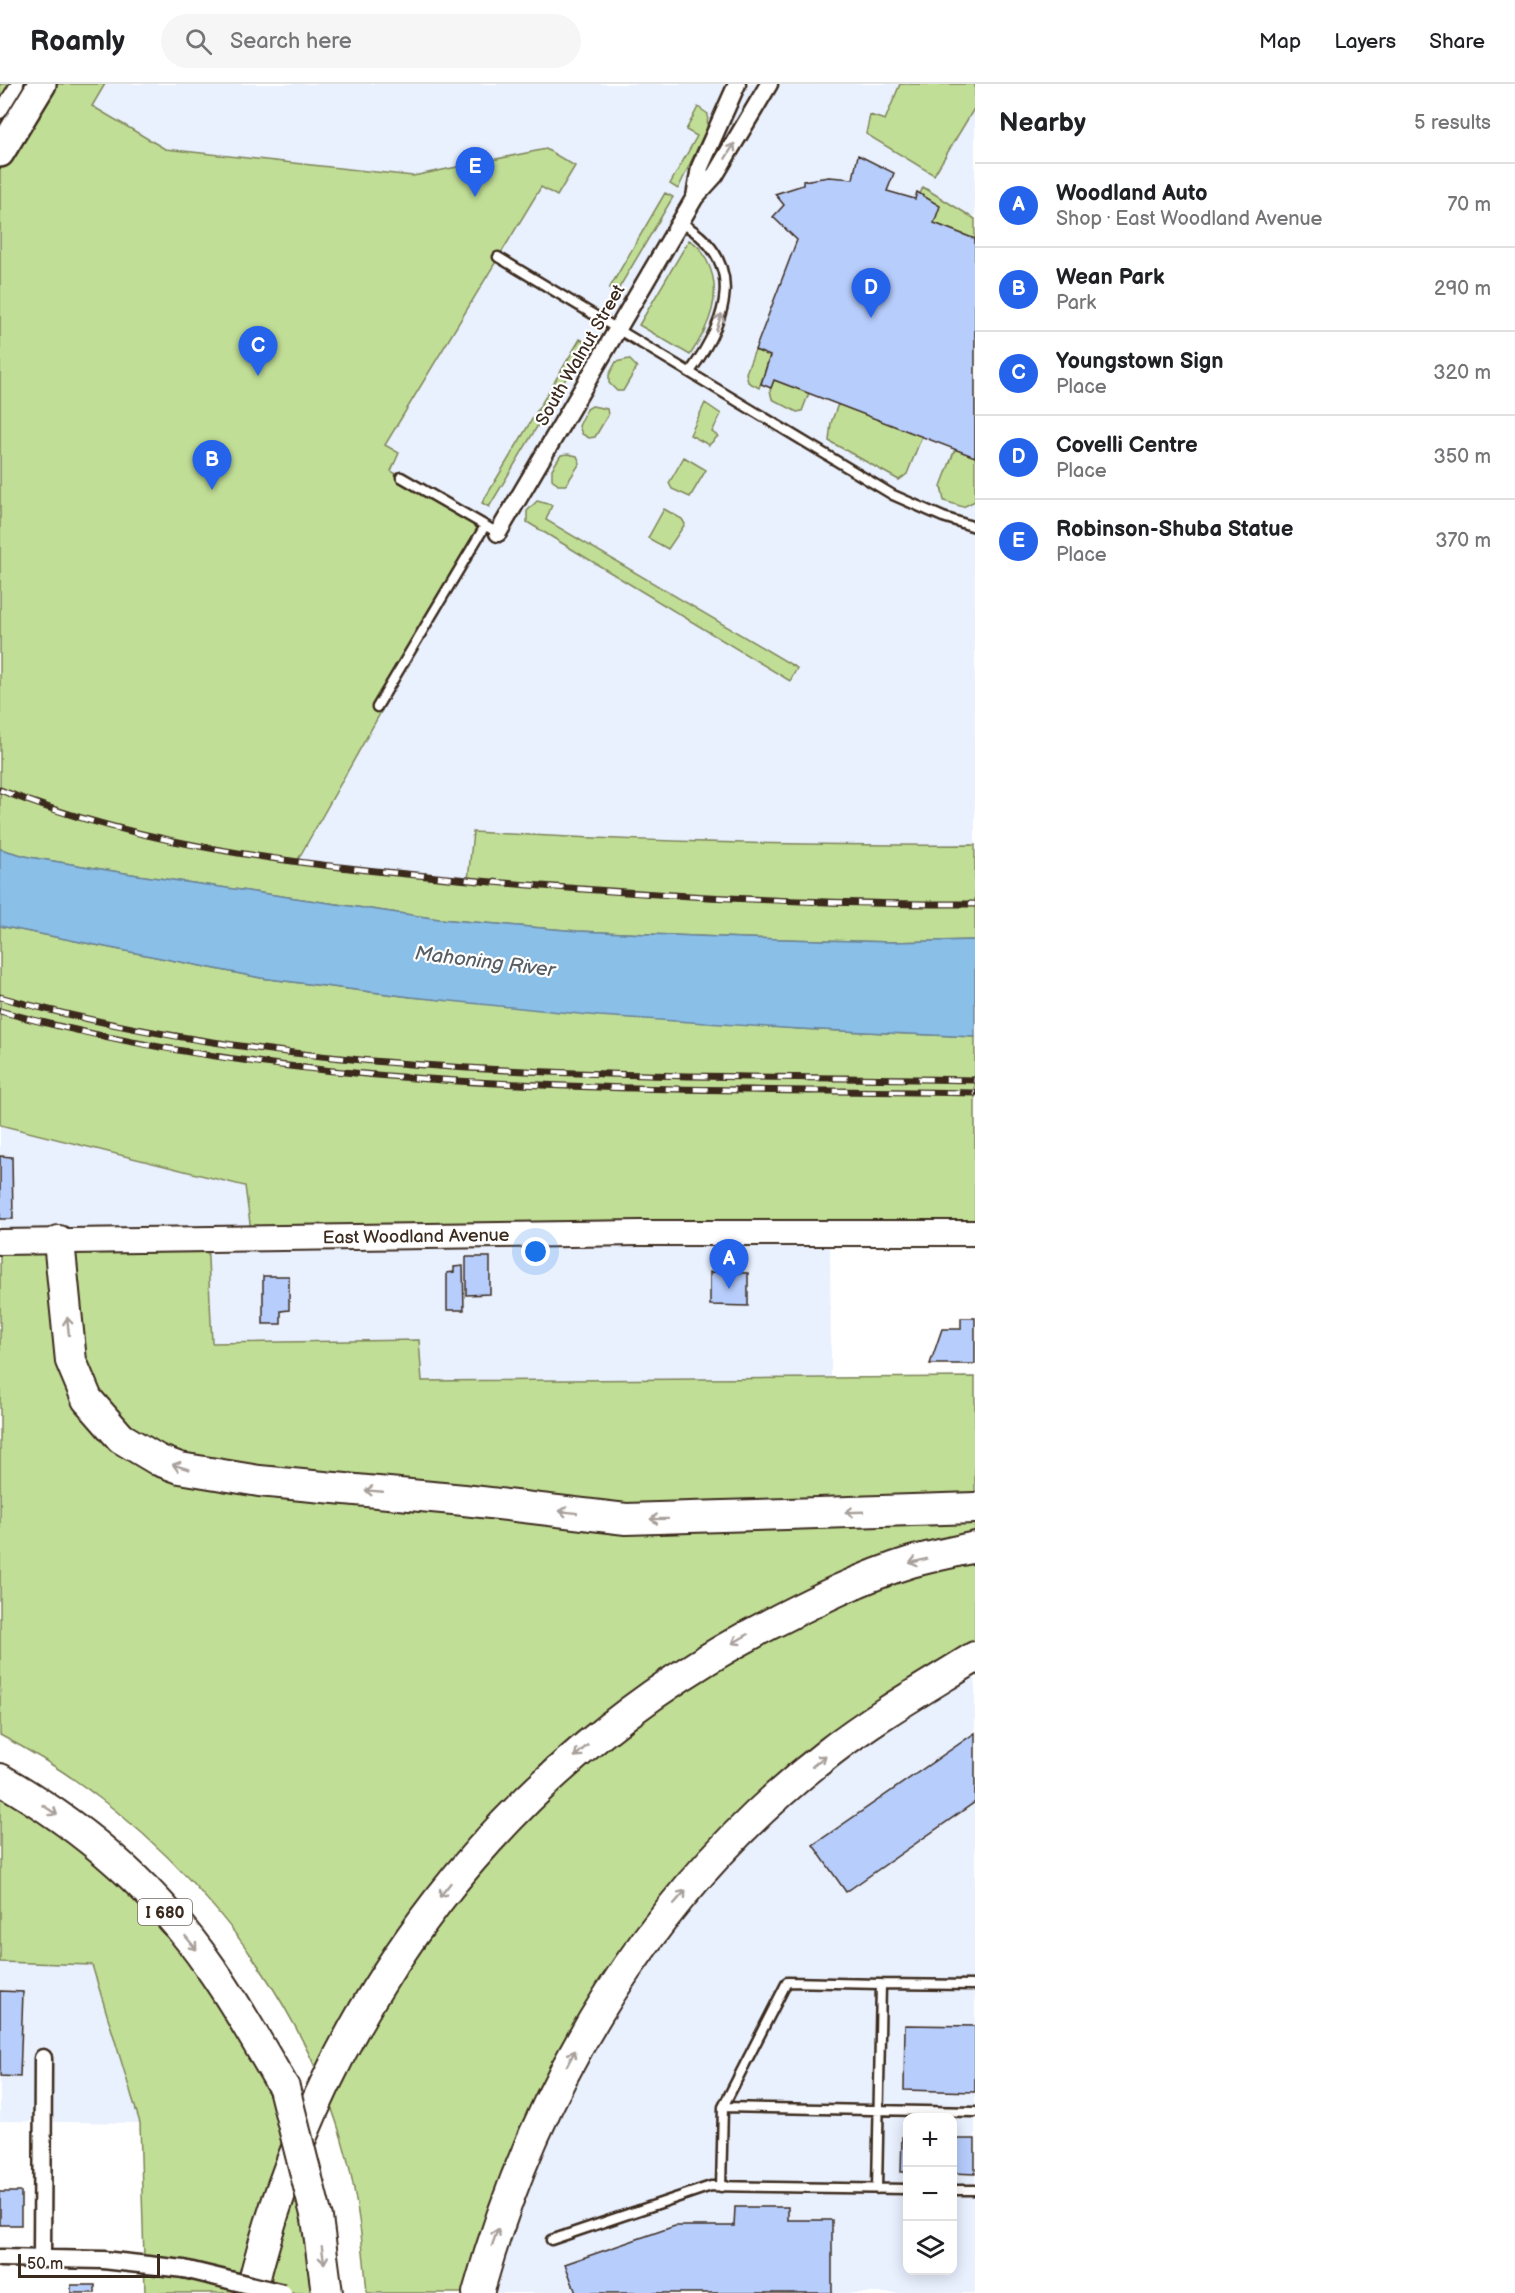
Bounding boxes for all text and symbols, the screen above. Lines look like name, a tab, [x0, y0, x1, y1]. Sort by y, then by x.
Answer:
search box	[161, 14, 581, 68]
text: Roamly	[30, 25, 125, 58]
icon: search	[182, 25, 215, 58]
text: Search here	[230, 28, 352, 55]
text: Map	[1259, 29, 1301, 54]
text: Layers	[1334, 29, 1396, 54]
text: Share	[1429, 29, 1485, 54]
text: Nearby	[999, 108, 1086, 139]
text: 5 results	[1414, 111, 1491, 135]
one-way arrow	[725, 143, 737, 160]
pin: E	[456, 147, 494, 197]
text: Woodland Auto	[1056, 180, 1207, 207]
text: A	[1012, 193, 1025, 217]
text: 70 m	[1447, 193, 1491, 217]
text: Shop · East Woodland Avenue	[1056, 207, 1322, 231]
text: Wean Park	[1056, 264, 1164, 291]
pin: D	[852, 268, 890, 318]
text: B	[1011, 277, 1026, 301]
text: 290 m	[1434, 277, 1491, 301]
street label: South Walnut Street	[531, 280, 630, 430]
text: Park	[1056, 291, 1096, 315]
one-way arrow	[715, 313, 726, 332]
pin: C	[238, 326, 278, 376]
text: Youngstown Sign	[1056, 348, 1224, 375]
text: C	[1011, 361, 1026, 385]
text: 320 m	[1433, 361, 1491, 385]
text: Place	[1056, 375, 1107, 399]
text: Covelli Centre	[1056, 432, 1198, 459]
pin: B	[192, 440, 232, 490]
text: D	[1012, 445, 1025, 469]
text: 350 m	[1434, 445, 1491, 469]
text: Place	[1056, 459, 1107, 483]
text: Robinson-Shuba Statue	[1056, 516, 1293, 543]
text: E	[1012, 529, 1025, 553]
text: 370 m	[1435, 529, 1491, 553]
text: Place	[1056, 543, 1107, 567]
water label: Mahoning River	[413, 941, 558, 983]
street label: East Woodland Avenue	[322, 1225, 510, 1248]
your location	[521, 1237, 550, 1266]
pin: A	[710, 1240, 748, 1289]
one-way arrow	[62, 1317, 73, 1336]
one-way arrow	[172, 1461, 191, 1472]
one-way arrow	[365, 1485, 384, 1496]
one-way arrow	[558, 1507, 578, 1518]
one-way arrow	[844, 1507, 864, 1518]
one-way arrow	[649, 1513, 669, 1524]
one-way arrow	[909, 1555, 928, 1567]
one-way arrow	[732, 1634, 749, 1646]
one-way arrow	[574, 1744, 589, 1758]
one-way arrow	[811, 1754, 827, 1767]
one-way arrow	[41, 1804, 57, 1816]
one-way arrow	[438, 1882, 451, 1898]
one-way arrow	[673, 1890, 687, 1905]
road number: I 680	[138, 1899, 192, 1925]
one-way arrow	[184, 1935, 198, 1950]
one-way arrow	[566, 2049, 577, 2067]
map controls	[903, 2113, 957, 2275]
button: +	[903, 2113, 957, 2167]
button: −	[903, 2167, 957, 2221]
button: layers	[903, 2221, 957, 2275]
one-way arrow	[490, 2228, 501, 2247]
one-way arrow	[317, 2245, 328, 2265]
scale bar	[18, 2251, 160, 2278]
text: 50 m	[27, 2255, 63, 2274]

